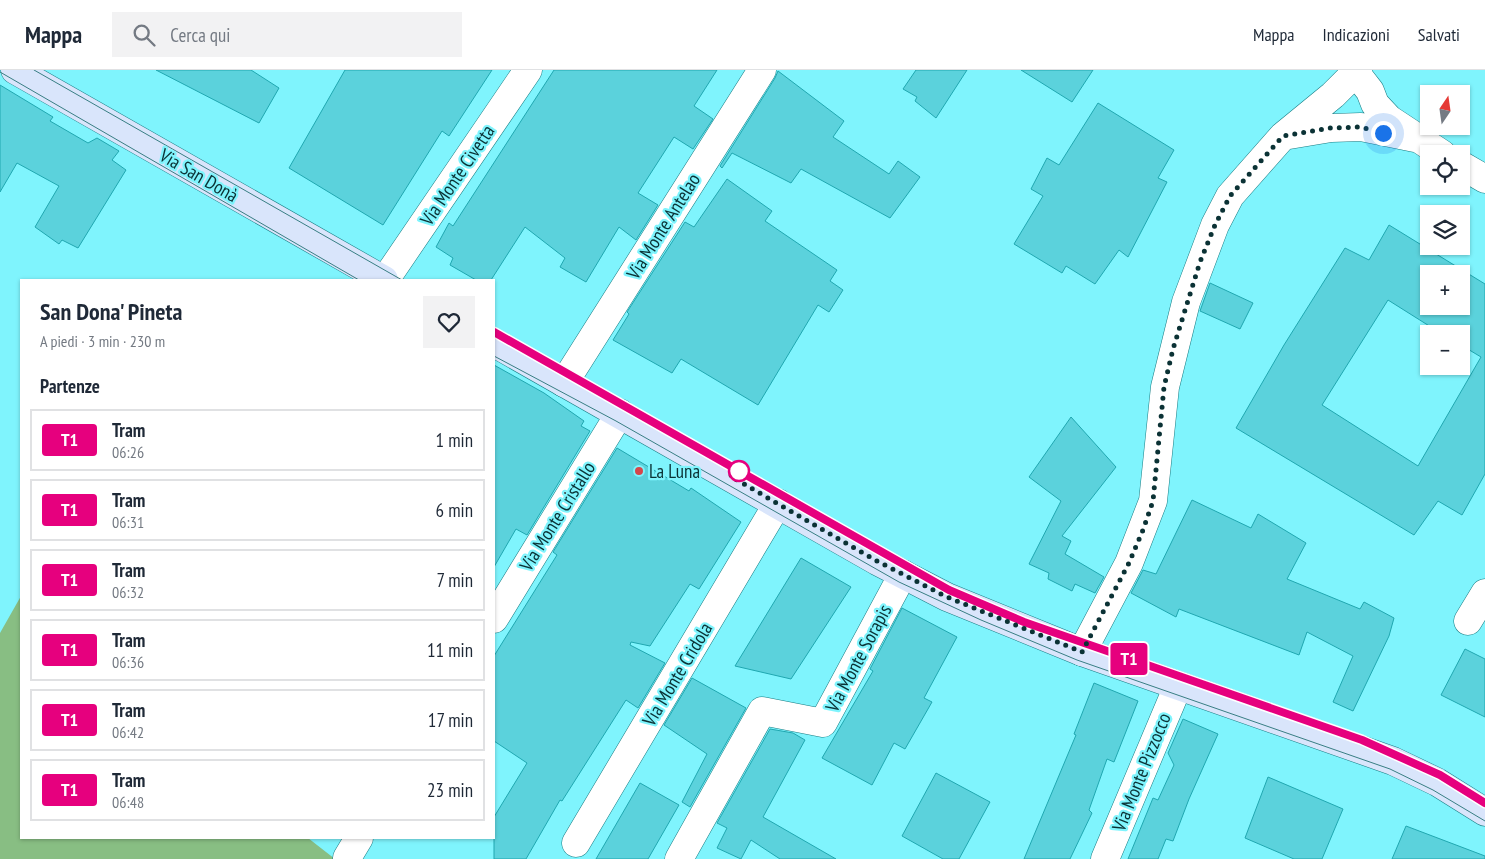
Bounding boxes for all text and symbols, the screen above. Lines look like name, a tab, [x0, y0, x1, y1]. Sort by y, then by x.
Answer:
search box	[112, 12, 462, 57]
text: Mappa	[25, 19, 82, 50]
icon: search	[130, 21, 158, 49]
text: Cerca qui	[170, 23, 230, 47]
text: Mappa	[1253, 23, 1294, 46]
text: Indicazioni	[1322, 23, 1390, 46]
text: Salvati	[1418, 23, 1460, 46]
north arrow	[1420, 85, 1470, 135]
map controls	[1420, 85, 1470, 375]
street label: Via Monte Civetta	[414, 120, 499, 231]
your location	[1371, 121, 1396, 146]
street label: Via San Donà	[155, 142, 243, 207]
button: locate	[1420, 145, 1470, 195]
street label: Via Monte Antelao	[620, 169, 705, 284]
button: layers	[1420, 205, 1470, 255]
button: +	[1420, 265, 1470, 315]
text: San Dona' Pineta	[40, 296, 183, 327]
button: heart	[423, 296, 475, 348]
button: −	[1420, 325, 1470, 375]
text: A piedi · 3 min · 230 m	[40, 331, 165, 351]
text: Partenze	[40, 374, 100, 398]
text: Tram	[112, 418, 145, 442]
text: T1	[61, 428, 78, 451]
text: 1 min	[436, 428, 473, 452]
text: 06:26	[112, 442, 144, 462]
street label: Via Monte Cristallo	[513, 457, 600, 576]
place label: La Luna	[649, 459, 700, 483]
unlabelled marker	[728, 460, 750, 482]
marker: La Luna	[633, 465, 645, 477]
text: Tram	[112, 488, 145, 512]
text: T1	[61, 498, 78, 521]
text: 6 min	[436, 498, 473, 522]
text: 06:31	[112, 512, 144, 532]
text: Tram	[112, 558, 145, 582]
text: T1	[61, 568, 78, 591]
text: 7 min	[436, 568, 473, 592]
text: 06:32	[112, 582, 144, 602]
street label: Via Monte Sorapis	[819, 600, 896, 717]
street label: Via Monte Cridola	[636, 618, 717, 731]
text: Tram	[112, 628, 145, 652]
text: T1	[61, 638, 78, 661]
text: 11 min	[427, 638, 473, 662]
line badge: T1	[1106, 643, 1152, 675]
text: T1	[1120, 647, 1138, 670]
text: 06:36	[112, 652, 144, 672]
text: Tram	[112, 698, 145, 722]
text: T1	[61, 708, 78, 731]
text: 17 min	[428, 708, 473, 732]
street label: Via Monte Pizzocco	[1106, 709, 1176, 836]
text: 06:42	[112, 722, 144, 742]
text: Tram	[112, 768, 145, 792]
text: T1	[61, 778, 78, 801]
text: 23 min	[427, 778, 473, 802]
text: 06:48	[112, 792, 144, 812]

